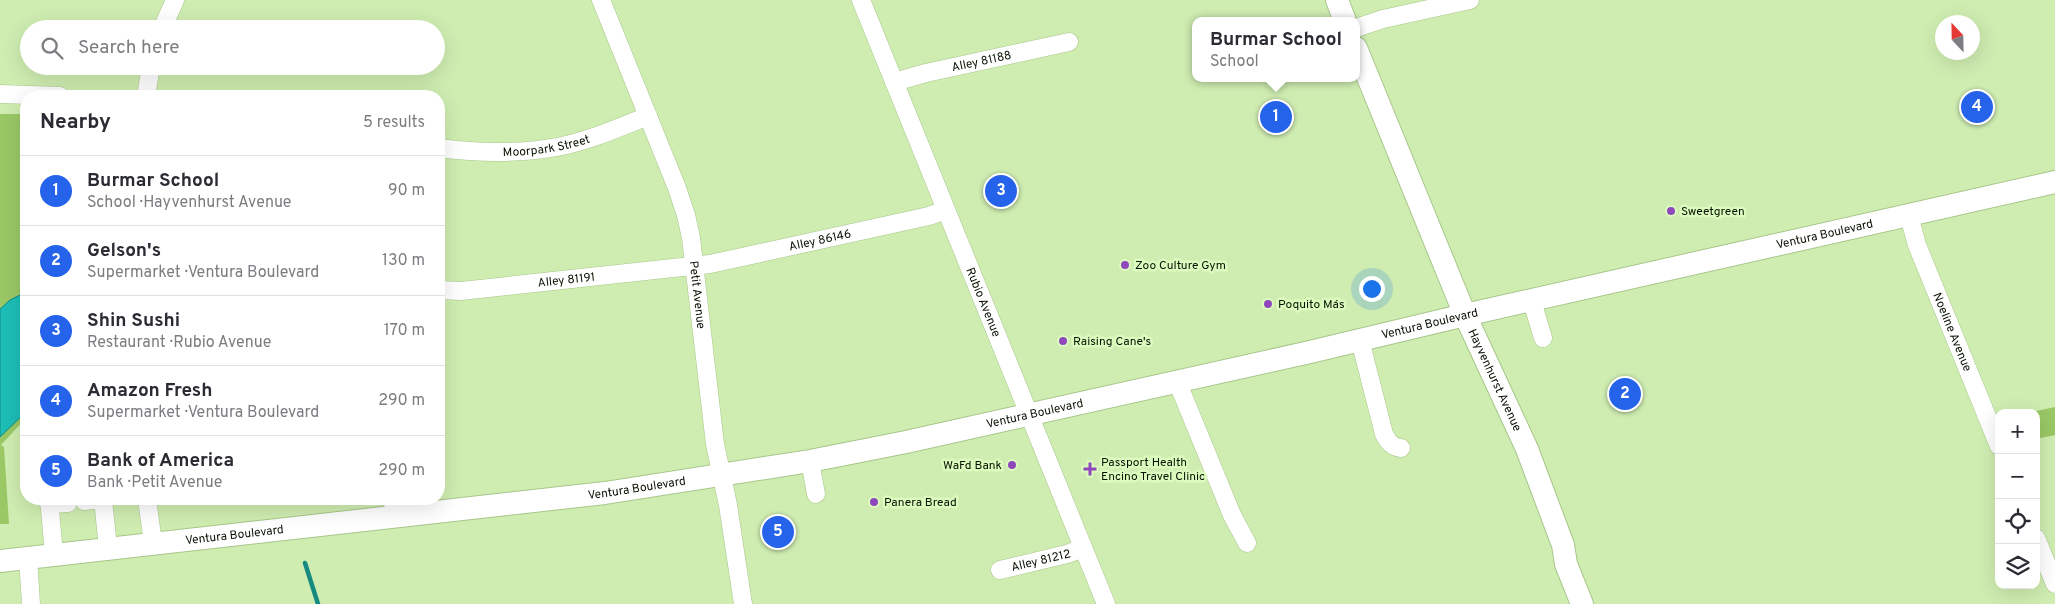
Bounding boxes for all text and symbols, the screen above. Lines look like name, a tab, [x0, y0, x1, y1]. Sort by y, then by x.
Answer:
north arrow	[1935, 15, 1980, 60]
popup	[1192, 17, 1360, 82]
search box	[20, 20, 445, 75]
text: Burmar School	[1210, 28, 1342, 52]
icon: search	[38, 34, 66, 62]
text: Search here	[78, 36, 180, 60]
street label: Alley 81188	[950, 48, 1013, 76]
text: School	[1210, 52, 1259, 72]
pin: 4	[1961, 88, 1993, 126]
pin: 1	[1260, 98, 1292, 136]
text: Nearby	[40, 109, 111, 136]
text: 5 results	[363, 113, 425, 133]
street label: Moorpark Street	[503, 132, 592, 161]
text: Burmar School	[87, 169, 219, 193]
pin: 3	[985, 172, 1017, 210]
text: 1	[53, 181, 59, 201]
text: 90 m	[388, 181, 425, 201]
text: School · Hayvenhurst Avenue	[87, 193, 291, 213]
place label: Sweetgreen	[1681, 204, 1745, 220]
marker: Sweetgreen	[1665, 205, 1677, 217]
street label: Ventura Boulevard	[1775, 216, 1875, 254]
street label: Alley 86146	[788, 226, 853, 255]
text: Gelson's	[87, 239, 161, 263]
text: 2	[51, 251, 61, 271]
text: 130 m	[382, 251, 425, 271]
place label: Zoo Culture Gym	[1135, 258, 1226, 274]
marker: Zoo Culture Gym	[1119, 259, 1131, 271]
street label: Petit Avenue	[685, 260, 709, 330]
text: Supermarket · Ventura Boulevard	[87, 263, 319, 283]
street label: Rubio Avenue	[961, 265, 1004, 340]
street label: Alley 81191	[537, 270, 596, 292]
your location	[1359, 276, 1385, 302]
street label: Noeline Avenue	[1928, 290, 1975, 374]
place label: Poquito Más	[1278, 297, 1345, 313]
marker: Poquito Más	[1262, 298, 1274, 310]
street label: Ventura Boulevard	[1380, 305, 1480, 344]
text: Shin Sushi	[87, 309, 180, 333]
text: 3	[51, 321, 61, 341]
text: 170 m	[384, 321, 425, 341]
street label: Hayvenhurst Avenue	[1464, 327, 1525, 434]
text: Restaurant · Rubio Avenue	[87, 333, 271, 353]
place label: Raising Cane's	[1073, 334, 1151, 350]
marker: Raising Cane's	[1057, 335, 1069, 347]
pin: 2	[1609, 375, 1641, 413]
text: Amazon Fresh	[87, 379, 212, 403]
text: 4	[51, 391, 61, 411]
text: 290 m	[378, 391, 425, 411]
street label: Ventura Boulevard	[985, 396, 1085, 433]
text: Supermarket · Ventura Boulevard	[87, 403, 319, 423]
map controls	[1995, 409, 2040, 589]
button: +	[1995, 409, 2040, 454]
text: Bank of America	[87, 449, 234, 473]
button: −	[1995, 454, 2040, 499]
place label: Passport Health Encino Travel Clinic	[1101, 455, 1205, 485]
place label: WaFd Bank	[943, 458, 1002, 474]
marker: WaFd Bank	[1006, 459, 1018, 471]
text: 5	[51, 461, 61, 481]
text: 290 m	[378, 461, 425, 481]
marker: Passport Health Encino Travel Clinic	[1083, 462, 1097, 476]
text: Bank · Petit Avenue	[87, 473, 222, 493]
street label: Ventura Boulevard	[587, 473, 687, 504]
place label: Panera Bread	[884, 495, 957, 511]
marker: Panera Bread	[868, 496, 880, 508]
button: locate	[1995, 499, 2040, 544]
pin: 5	[762, 513, 794, 551]
street label: Ventura Boulevard	[185, 522, 285, 549]
button: layers	[1995, 544, 2040, 589]
street label: Alley 81212	[1010, 546, 1073, 576]

